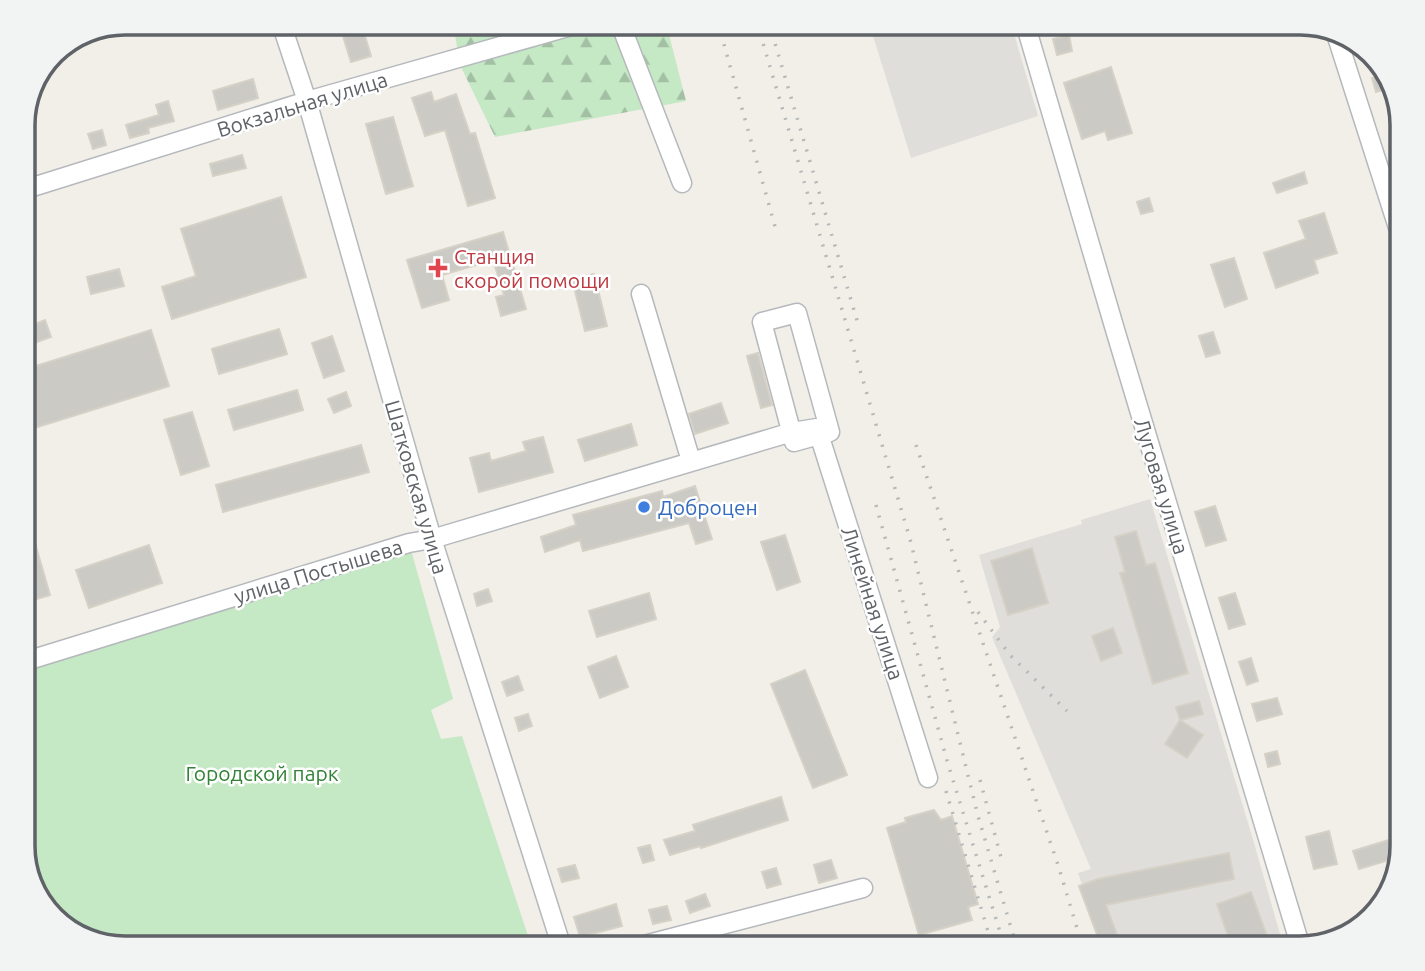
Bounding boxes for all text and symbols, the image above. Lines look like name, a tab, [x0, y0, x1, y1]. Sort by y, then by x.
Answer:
street label: Вокзальная улица	[214, 67, 390, 141]
place label: Станция скорой помощи	[454, 244, 610, 292]
marker: Станция скорой помощи	[428, 258, 448, 278]
street label: Шатковская улица	[381, 397, 453, 577]
street label: Луговая улица	[1130, 415, 1194, 557]
place label: Доброцен	[658, 495, 758, 519]
marker: Доброцен	[636, 499, 652, 515]
street label: Линейная улица	[837, 523, 909, 683]
street label: улица Постышева	[231, 534, 405, 608]
park label: Городской парк	[185, 761, 339, 785]

